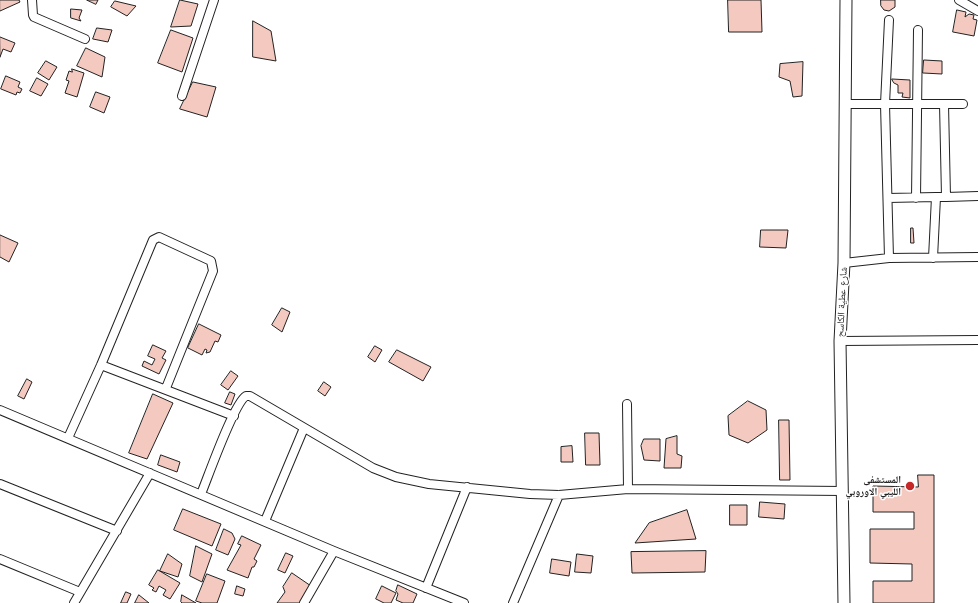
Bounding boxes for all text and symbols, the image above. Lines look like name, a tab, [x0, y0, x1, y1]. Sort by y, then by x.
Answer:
street label: شارع عطية الكاسح	[834, 267, 850, 337]
place label: المستشفی الليبي الاوروبي	[846, 474, 901, 498]
marker: المستشفی الليبي الاوروبي	[904, 480, 916, 492]

